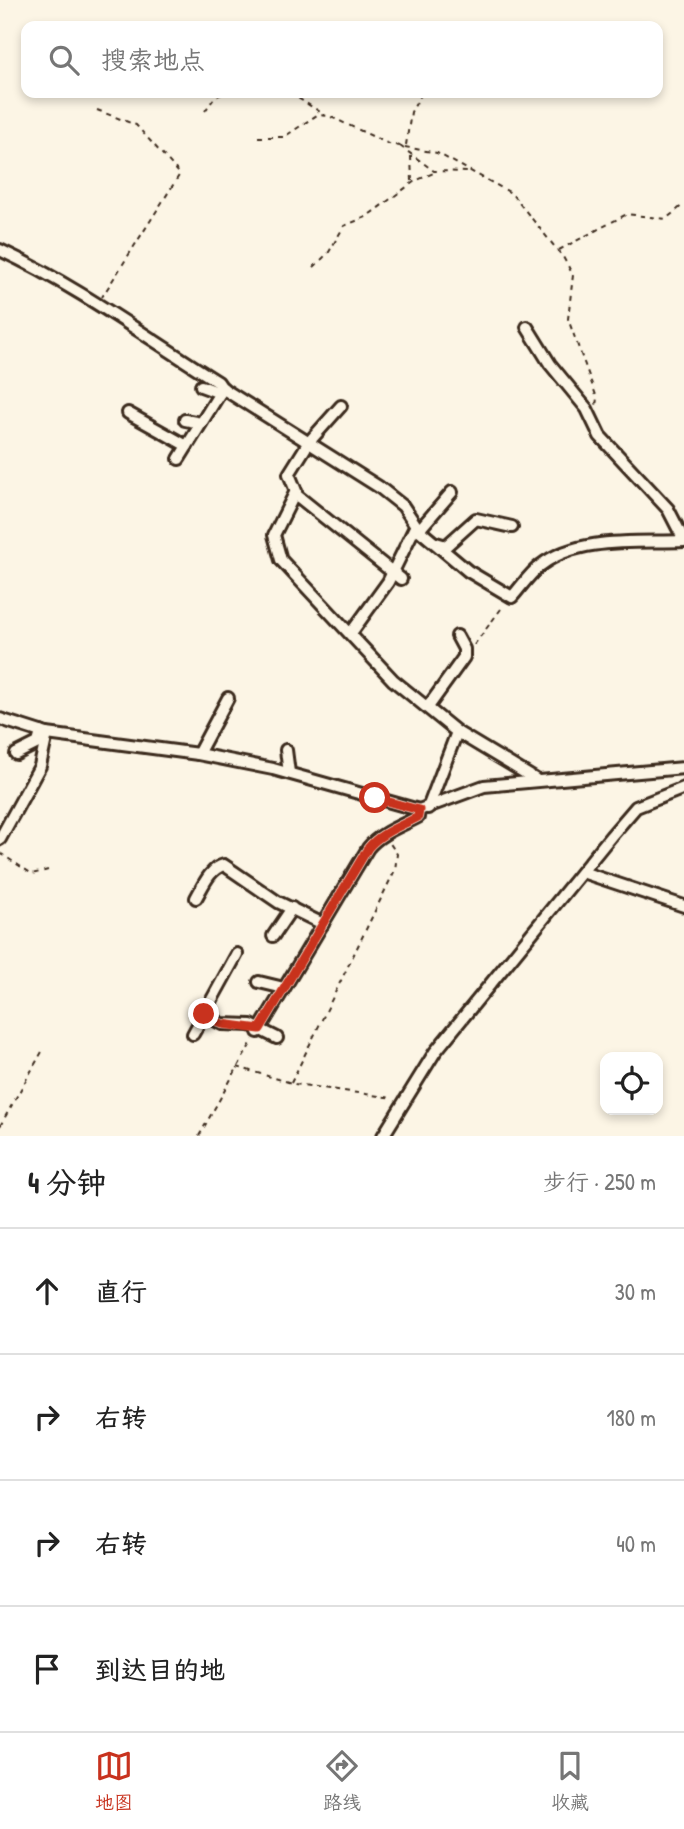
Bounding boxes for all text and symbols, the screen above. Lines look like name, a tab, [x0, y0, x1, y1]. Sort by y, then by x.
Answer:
search box	[21, 21, 663, 98]
icon: search	[45, 41, 83, 79]
text: 搜索地点	[101, 42, 205, 77]
route start	[359, 782, 390, 813]
route end	[188, 998, 219, 1029]
map controls	[600, 1052, 663, 1115]
button: locate	[600, 1052, 663, 1115]
text: 4 分钟	[28, 1162, 106, 1202]
text: 步行 · 250 m	[543, 1166, 656, 1197]
icon: ahead	[28, 1272, 66, 1310]
text: 直行	[95, 1274, 147, 1309]
text: 30 m	[614, 1276, 656, 1307]
icon: right	[28, 1398, 66, 1436]
text: 右转	[95, 1400, 147, 1435]
text: 180 m	[606, 1402, 656, 1433]
icon: right	[28, 1524, 66, 1562]
text: 右转	[95, 1526, 147, 1561]
text: 40 m	[616, 1528, 656, 1559]
icon: arrive	[28, 1650, 66, 1688]
text: 到达目的地	[95, 1652, 225, 1687]
tab: 地图	[95, 1747, 133, 1815]
tab: 路线	[323, 1747, 361, 1815]
tab: 收藏	[551, 1747, 589, 1815]

